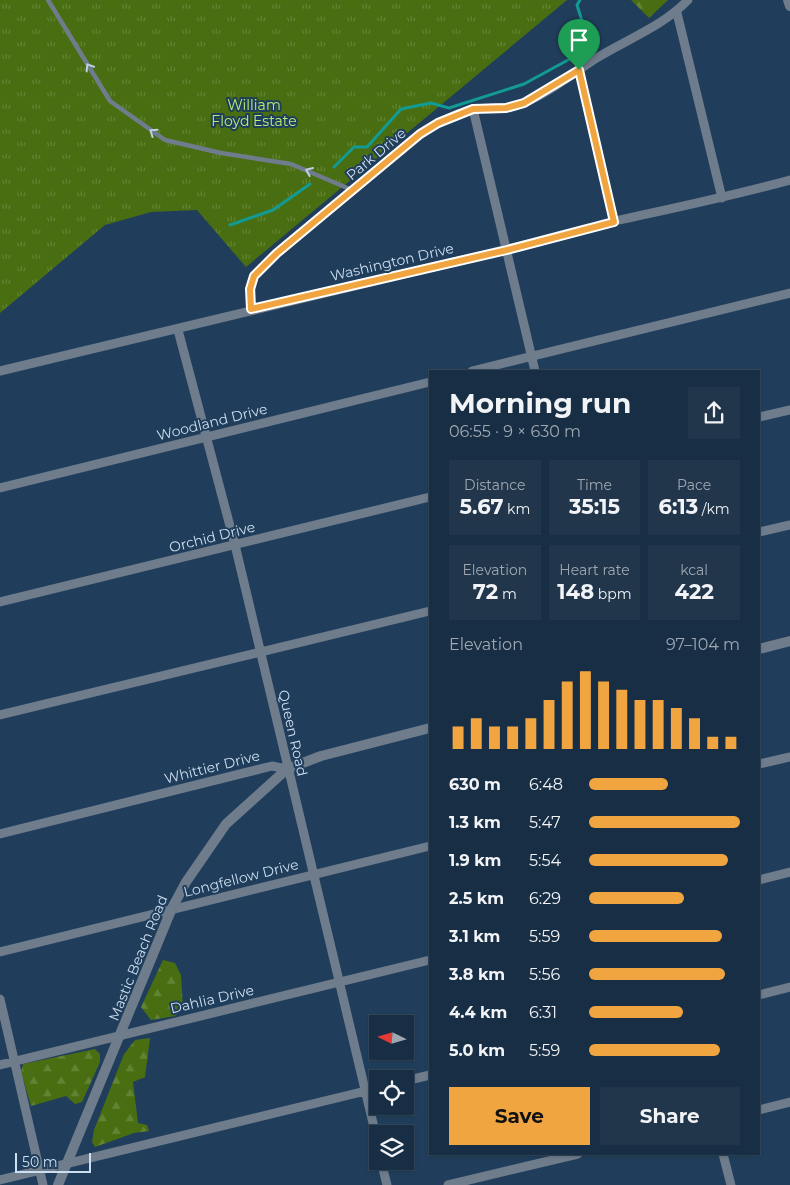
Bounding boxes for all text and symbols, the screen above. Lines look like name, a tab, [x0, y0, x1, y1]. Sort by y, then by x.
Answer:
pin	[558, 19, 600, 70]
icon: arrive	[565, 26, 593, 54]
one-way arrow	[85, 63, 95, 72]
park label: William Floyd Estate	[211, 96, 297, 130]
street label: Park Drive	[343, 124, 409, 184]
one-way arrow	[150, 128, 159, 138]
one-way arrow	[305, 167, 314, 178]
street label: Washington Drive	[329, 239, 455, 285]
text: Morning run	[449, 386, 631, 420]
button: share	[688, 387, 740, 439]
street label: Woodland Drive	[155, 400, 269, 444]
text: 06:55 · 9 × 630 m	[449, 422, 581, 441]
text: Distance	[464, 476, 526, 494]
text: Time	[577, 476, 612, 494]
text: Pace	[677, 476, 711, 494]
text: 5.67	[459, 494, 503, 519]
text: 35:15	[569, 494, 620, 519]
text: 6:13	[659, 494, 698, 519]
text: km	[503, 500, 530, 518]
text: /km	[698, 500, 730, 518]
street label: Orchid Drive	[167, 518, 257, 556]
text: Elevation	[462, 561, 527, 579]
text: Heart rate	[559, 561, 630, 579]
text: kcal	[680, 561, 708, 579]
text: 72	[473, 579, 498, 604]
text: 148	[557, 579, 594, 604]
text: 422	[675, 579, 714, 604]
text: m	[498, 585, 517, 603]
text: bpm	[594, 585, 632, 603]
text: Elevation	[449, 635, 523, 654]
text: 97–104 m	[666, 635, 740, 654]
street label: Queen Road	[274, 688, 312, 778]
street label: Whittier Drive	[162, 746, 262, 788]
text: 630 m	[449, 775, 501, 794]
text: 6:48	[529, 775, 563, 794]
text: 1.3 km	[449, 813, 501, 832]
text: 5:47	[529, 813, 561, 832]
text: 1.9 km	[449, 851, 501, 870]
text: 5:54	[529, 851, 561, 870]
street label: Longfellow Drive	[182, 855, 300, 901]
text: 2.5 km	[449, 889, 504, 908]
text: 6:29	[529, 889, 561, 908]
street label: Mastic Beach Road	[105, 892, 171, 1024]
text: 3.1 km	[449, 927, 500, 946]
text: 5:59	[529, 927, 560, 946]
text: 3.8 km	[449, 965, 505, 984]
text: 5:56	[529, 965, 560, 984]
street label: Dahlia Drive	[168, 981, 256, 1017]
text: 4.4 km	[449, 1003, 507, 1022]
text: 6:31	[529, 1003, 557, 1022]
north arrow	[369, 1015, 414, 1060]
map controls	[369, 1015, 414, 1170]
text: 5.0 km	[449, 1041, 505, 1060]
text: 5:59	[529, 1041, 560, 1060]
button: locate	[369, 1070, 414, 1115]
button: Save	[449, 1087, 590, 1145]
button: Share	[600, 1087, 740, 1145]
button: layers	[369, 1125, 414, 1170]
scale bar	[15, 1150, 91, 1173]
text: 50 m	[22, 1153, 58, 1171]

